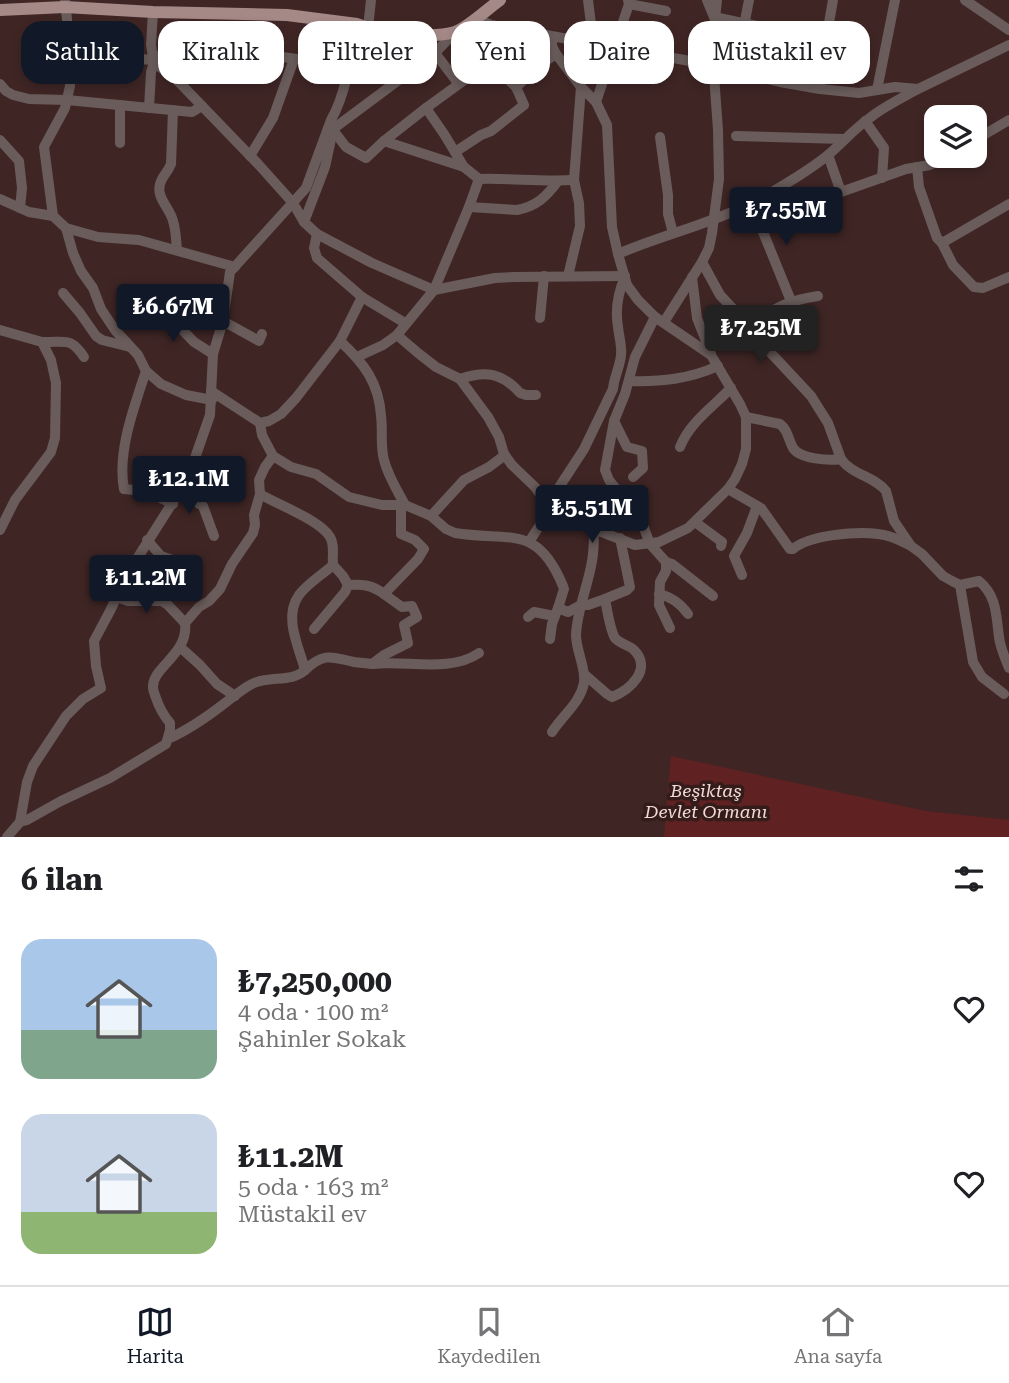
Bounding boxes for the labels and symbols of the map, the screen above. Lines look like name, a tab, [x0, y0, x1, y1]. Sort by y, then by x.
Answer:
pin: ₺7.55M	[729, 188, 843, 247]
pin: ₺6.67M	[116, 284, 230, 344]
pin: ₺7.25M	[704, 306, 818, 365]
pin: ₺12.1M	[132, 456, 246, 516]
pin: ₺5.51M	[535, 486, 649, 545]
pin: ₺11.2M	[89, 556, 203, 615]
park label: Beşiktaş Devlet Ormanı	[644, 780, 768, 822]

